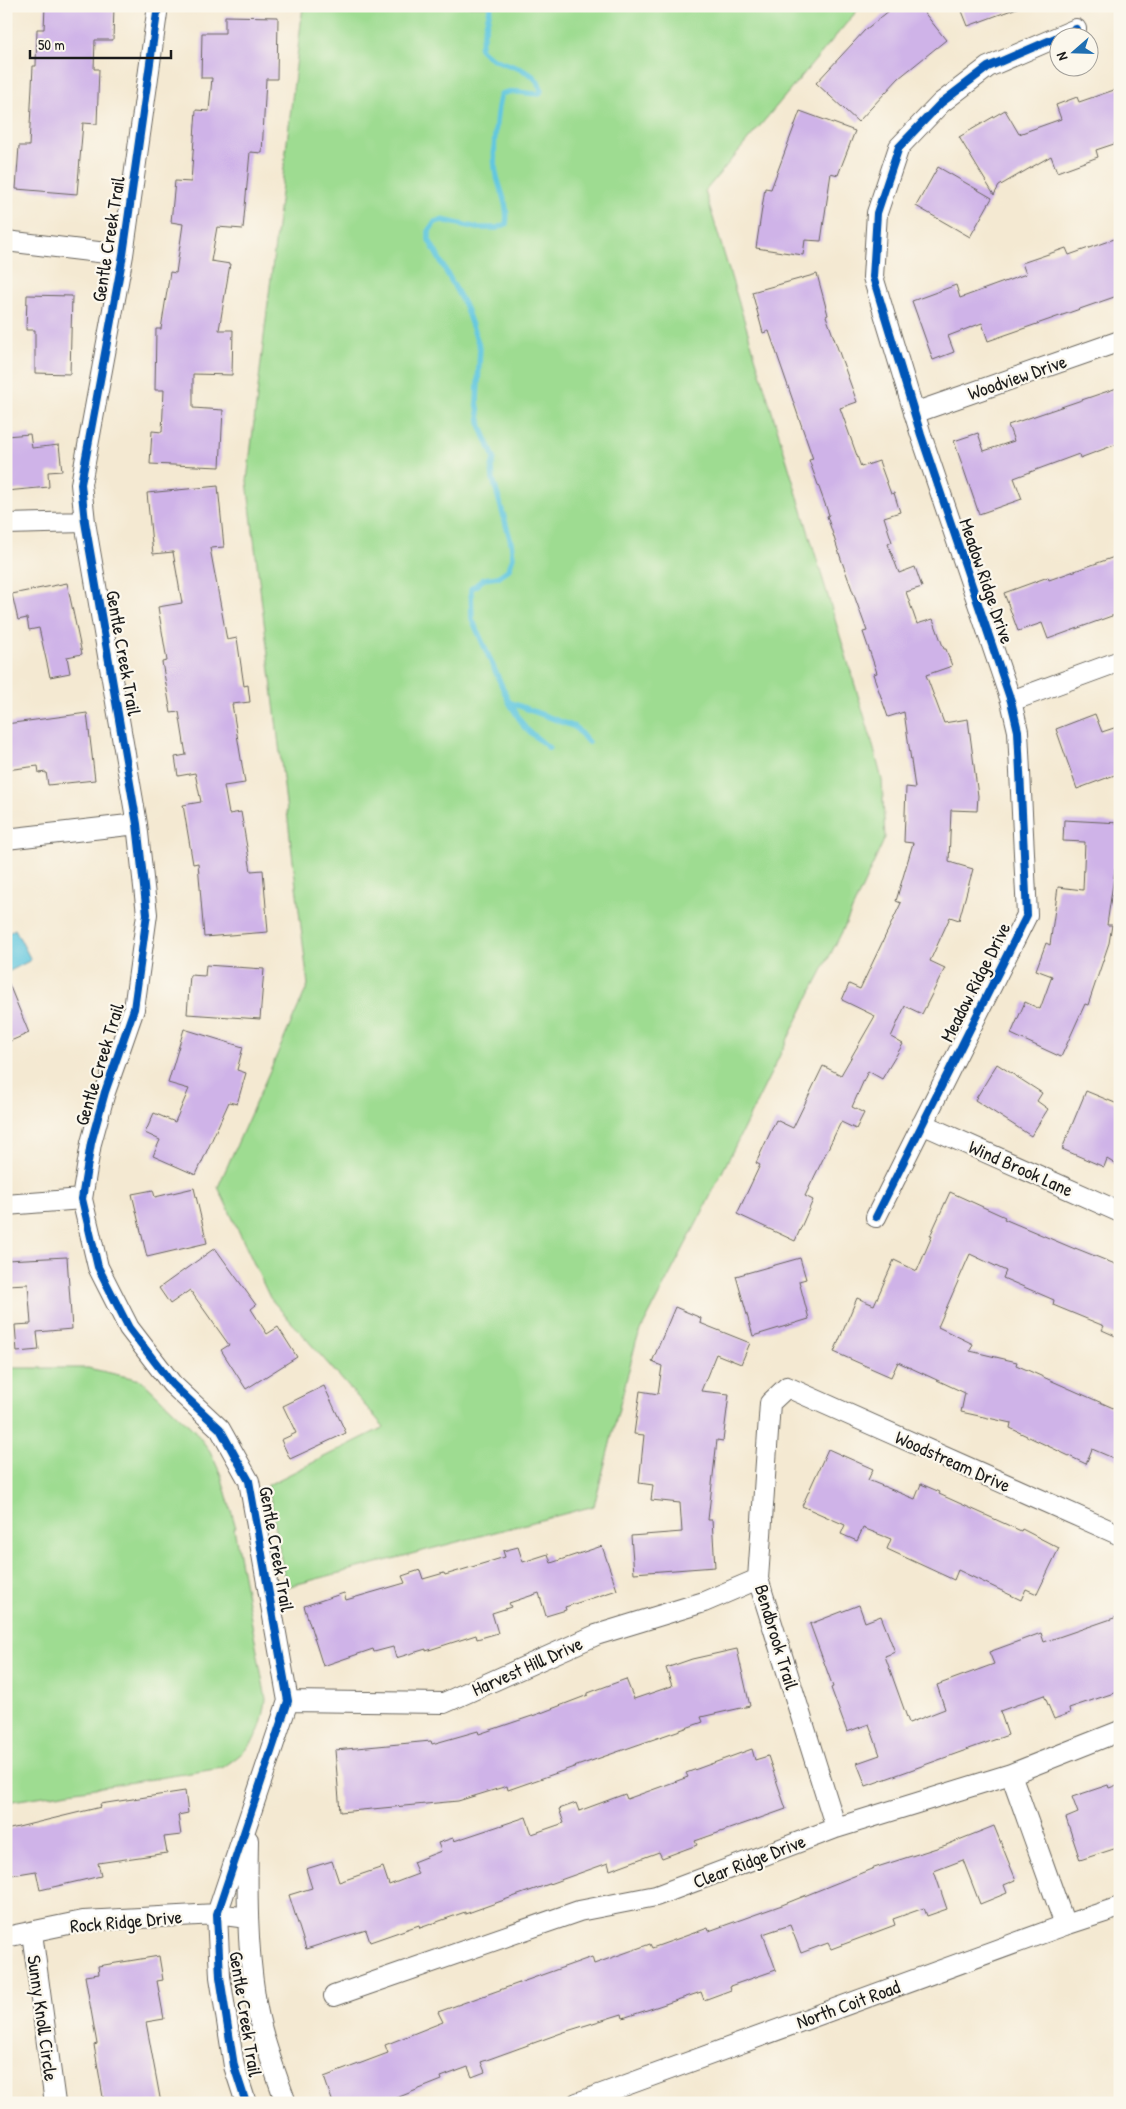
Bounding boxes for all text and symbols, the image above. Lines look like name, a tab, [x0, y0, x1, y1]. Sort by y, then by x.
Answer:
scale bar	[30, 28, 171, 60]
north arrow	[1048, 28, 1098, 78]
text: 50 m	[38, 34, 65, 55]
text: N	[1051, 49, 1072, 63]
street label: Gentle Creek Trail	[85, 173, 131, 304]
street label: Woodview Drive	[964, 348, 1070, 406]
street label: Meadow Ridge Drive	[953, 515, 1021, 648]
street label: Gentle Creek Trail	[100, 588, 148, 719]
street label: Meadow Ridge Drive	[934, 917, 1017, 1046]
street label: Gentle Creek Trail	[68, 999, 130, 1128]
street label: Wind Brook Lane	[965, 1133, 1078, 1203]
street label: Woodstream Drive	[891, 1424, 1015, 1498]
street label: Gentle Creek Trail	[253, 1484, 301, 1615]
street label: Bendbrook Trail	[749, 1581, 806, 1694]
street label: Harvest Hill Drive	[468, 1630, 587, 1702]
street label: Clear Ridge Drive	[689, 1827, 809, 1894]
street label: Rock Ridge Drive	[69, 1903, 184, 1939]
street label: Gentle Creek Trail	[223, 1949, 269, 2080]
street label: Sunny Knoll Circle	[21, 1953, 65, 2083]
street label: North Coit Road	[793, 1973, 904, 2035]

